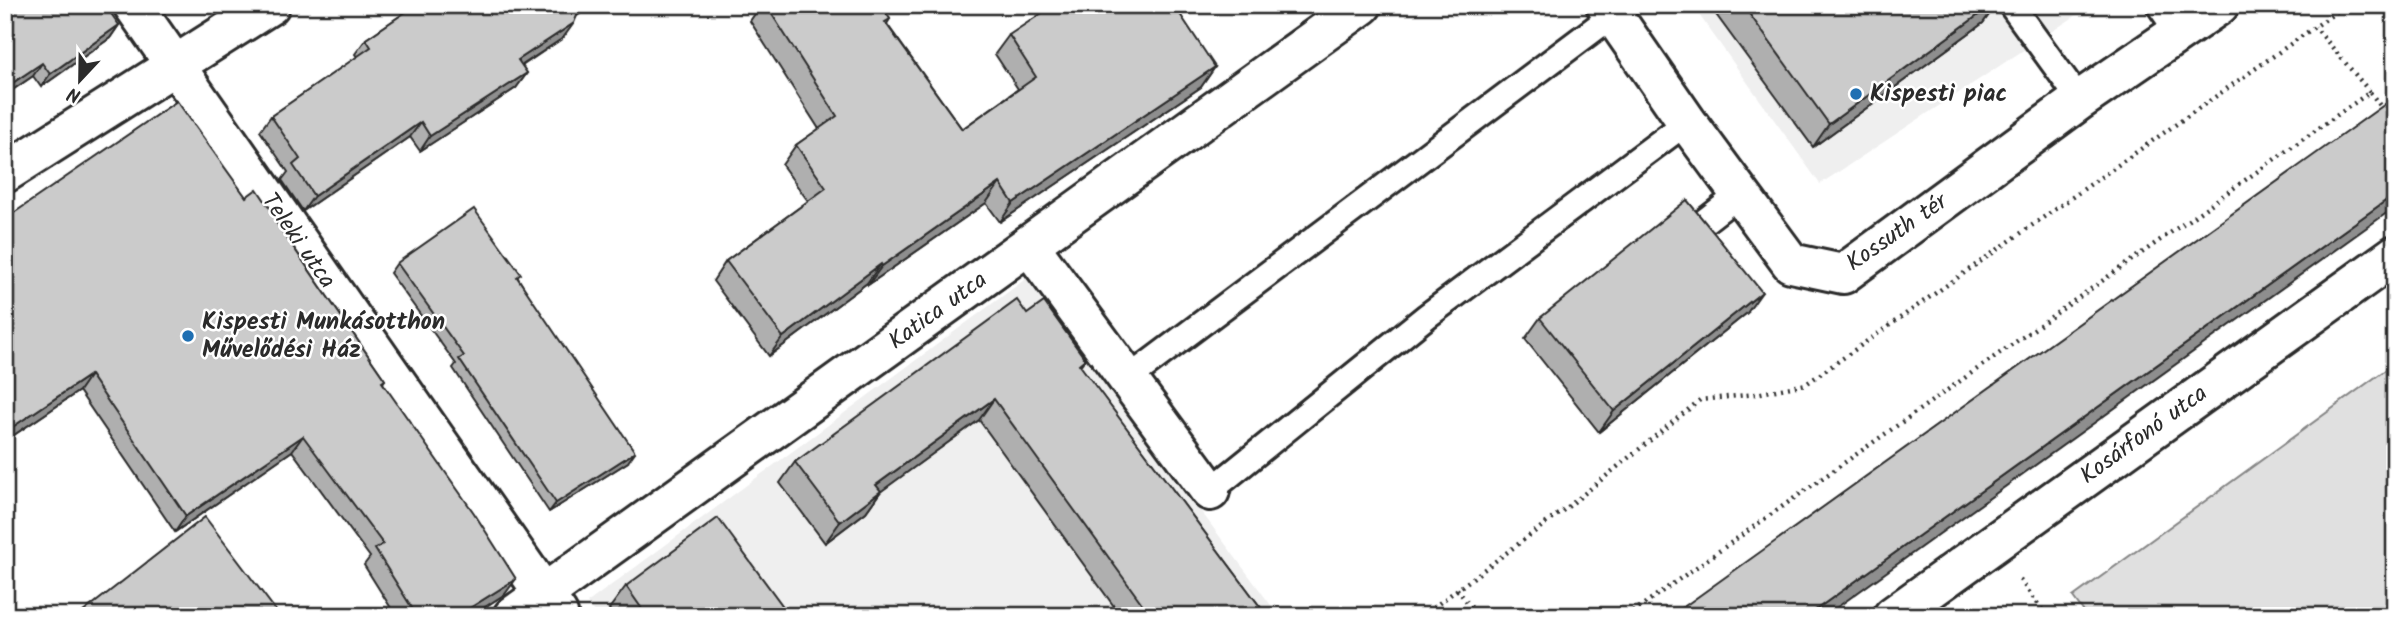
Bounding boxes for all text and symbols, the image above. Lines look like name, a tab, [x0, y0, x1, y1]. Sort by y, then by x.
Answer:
north arrow	[46, 46, 116, 116]
place label: Kispesti piac	[1870, 75, 2007, 114]
text: N	[63, 78, 86, 110]
marker: Kispesti piac	[1848, 86, 1864, 102]
street label: Kossuth tér	[1838, 182, 1958, 282]
street label: Teleki utca	[251, 185, 345, 297]
street label: Katica utca	[880, 261, 996, 361]
place label: Kispesti Munkásotthon Művelődési Ház	[202, 303, 445, 370]
marker: Kispesti Munkásotthon Művelődési Ház	[180, 328, 196, 344]
street label: Kosárfonó utca	[2072, 375, 2216, 495]

